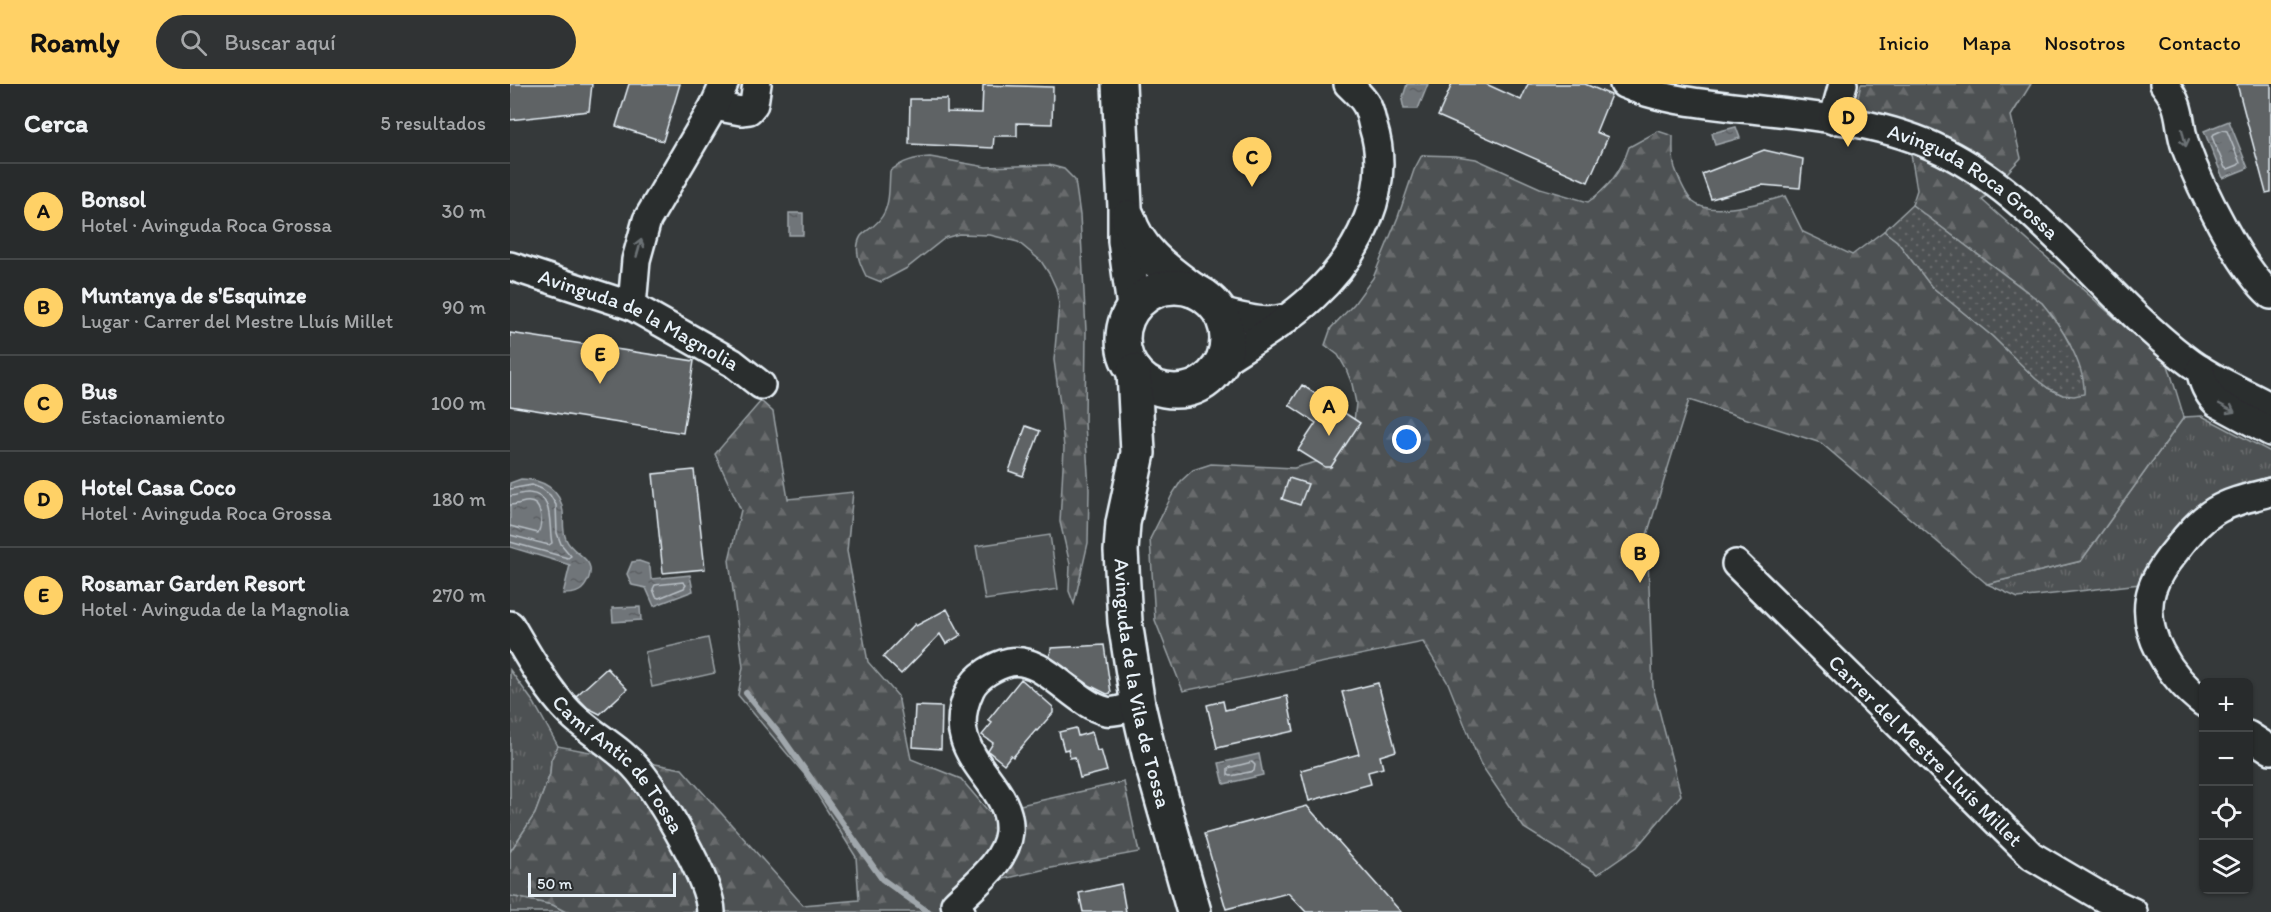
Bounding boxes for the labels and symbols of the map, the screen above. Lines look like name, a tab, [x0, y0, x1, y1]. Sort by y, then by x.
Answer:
pin: D	[1828, 98, 1868, 147]
street label: Avinguda Roca Grossa	[1885, 118, 2065, 245]
one-way arrow	[2178, 128, 2190, 147]
pin: C	[1232, 138, 1272, 187]
one-way arrow	[634, 239, 646, 258]
street label: Avinguda de la Magnolia	[536, 263, 744, 376]
pin: E	[580, 334, 620, 384]
pin: A	[1310, 386, 1348, 436]
one-way arrow	[2218, 402, 2235, 414]
your location	[1392, 425, 1421, 454]
pin: B	[1620, 534, 1660, 583]
street label: Avinguda de la Vila de Tossa	[1109, 558, 1177, 811]
street label: Carrer del Mestre Lluís Millet	[1823, 649, 2028, 852]
street label: Camí Antic de Tossa	[547, 690, 690, 838]
scale bar	[528, 870, 676, 898]

